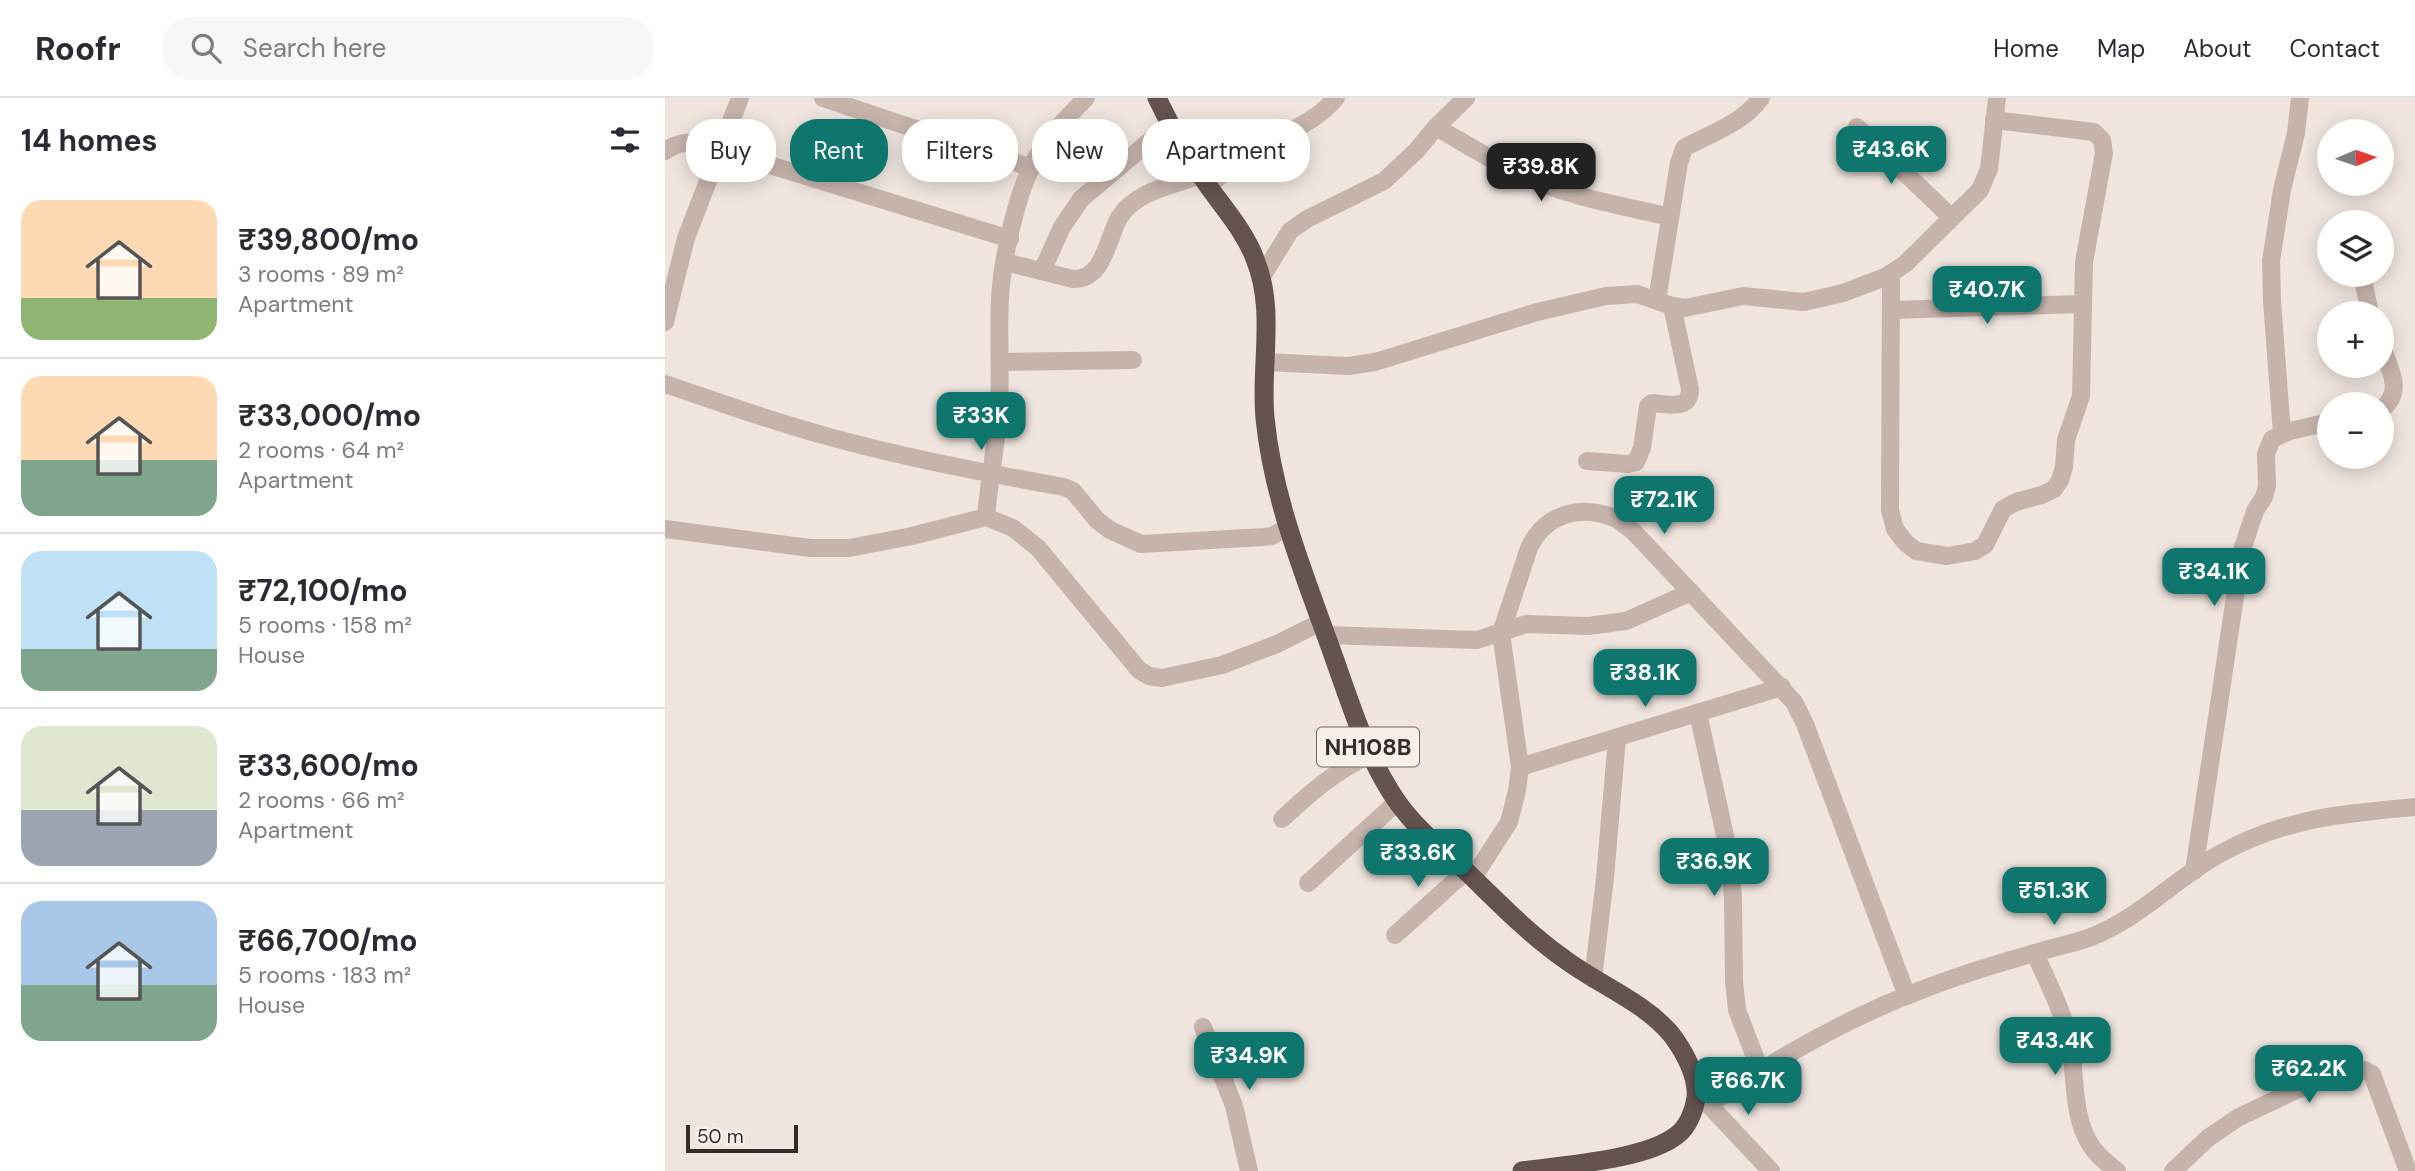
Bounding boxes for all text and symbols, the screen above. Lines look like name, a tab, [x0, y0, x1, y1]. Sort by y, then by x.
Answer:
search box	[163, 17, 653, 80]
text: Roofr	[35, 27, 121, 70]
icon: search	[187, 29, 225, 67]
text: Search here	[243, 31, 386, 65]
text: Home	[1993, 33, 2059, 64]
text: Map	[2097, 33, 2145, 64]
text: About	[2183, 33, 2252, 64]
text: Contact	[2290, 33, 2380, 64]
chip: Buy	[686, 119, 776, 182]
chip: Rent	[790, 119, 888, 182]
chip: Filters	[902, 119, 1018, 182]
chip: New	[1032, 119, 1128, 182]
chip: Apartment	[1142, 119, 1310, 182]
north arrow	[2317, 119, 2394, 196]
map controls	[2317, 119, 2394, 469]
text: 14 homes	[21, 121, 158, 160]
icon: filters	[606, 121, 644, 159]
pin: ₹43.6K	[1834, 126, 1948, 186]
text: ₹43.6K	[1852, 134, 1930, 164]
pin: ₹39.8K	[1484, 144, 1598, 203]
text: ₹39.8K	[1503, 151, 1579, 181]
button: layers	[2317, 210, 2394, 287]
text: ₹39,800/mo	[238, 220, 419, 259]
icon: home	[77, 228, 161, 312]
text: 3 rooms · 89 m²	[238, 259, 404, 289]
pin: ₹40.7K	[1930, 266, 2044, 326]
text: ₹40.7K	[1949, 274, 2025, 304]
text: Apartment	[238, 289, 353, 319]
button: +	[2317, 301, 2394, 378]
pin: ₹33K	[940, 392, 1022, 452]
button: −	[2317, 392, 2394, 469]
text: ₹33,000/mo	[238, 396, 421, 435]
text: ₹33K	[953, 400, 1009, 430]
icon: home	[77, 404, 161, 488]
text: 2 rooms · 64 m²	[238, 435, 404, 465]
text: Apartment	[238, 465, 353, 495]
pin: ₹72.1K	[1607, 476, 1721, 536]
text: ₹72.1K	[1630, 484, 1698, 514]
pin: ₹34.1K	[2157, 548, 2271, 608]
text: ₹34.1K	[2178, 556, 2250, 586]
text: ₹72,100/mo	[238, 571, 408, 610]
icon: home	[77, 579, 161, 663]
text: 5 rooms · 158 m²	[238, 610, 412, 640]
text: House	[238, 640, 305, 670]
pin: ₹38.1K	[1588, 650, 1702, 709]
text: ₹38.1K	[1609, 657, 1681, 687]
road number: NH108B	[1317, 727, 1419, 766]
text: ₹33,600/mo	[238, 746, 419, 785]
icon: home	[77, 754, 161, 838]
text: 2 rooms · 66 m²	[238, 785, 405, 815]
text: Apartment	[238, 815, 353, 845]
pin: ₹33.6K	[1361, 830, 1475, 889]
text: ₹33.6K	[1380, 837, 1456, 867]
pin: ₹36.9K	[1657, 838, 1771, 898]
text: ₹36.9K	[1676, 846, 1752, 876]
pin: ₹51.3K	[1997, 868, 2111, 927]
text: ₹51.3K	[2018, 875, 2090, 905]
text: ₹66,700/mo	[238, 921, 418, 960]
icon: home	[77, 929, 161, 1013]
text: 5 rooms · 183 m²	[238, 960, 411, 990]
text: House	[238, 990, 305, 1020]
pin: ₹43.4K	[1998, 1018, 2112, 1077]
text: ₹43.4K	[2016, 1025, 2094, 1055]
pin: ₹34.9K	[1192, 1032, 1306, 1092]
text: ₹34.9K	[1210, 1040, 1288, 1070]
pin: ₹62.2K	[2252, 1046, 2366, 1105]
text: ₹62.2K	[2271, 1053, 2347, 1083]
pin: ₹66.7K	[1691, 1058, 1805, 1117]
text: ₹66.7K	[1710, 1065, 1786, 1095]
scale bar	[686, 1122, 798, 1154]
text: 50 m	[697, 1124, 744, 1149]

